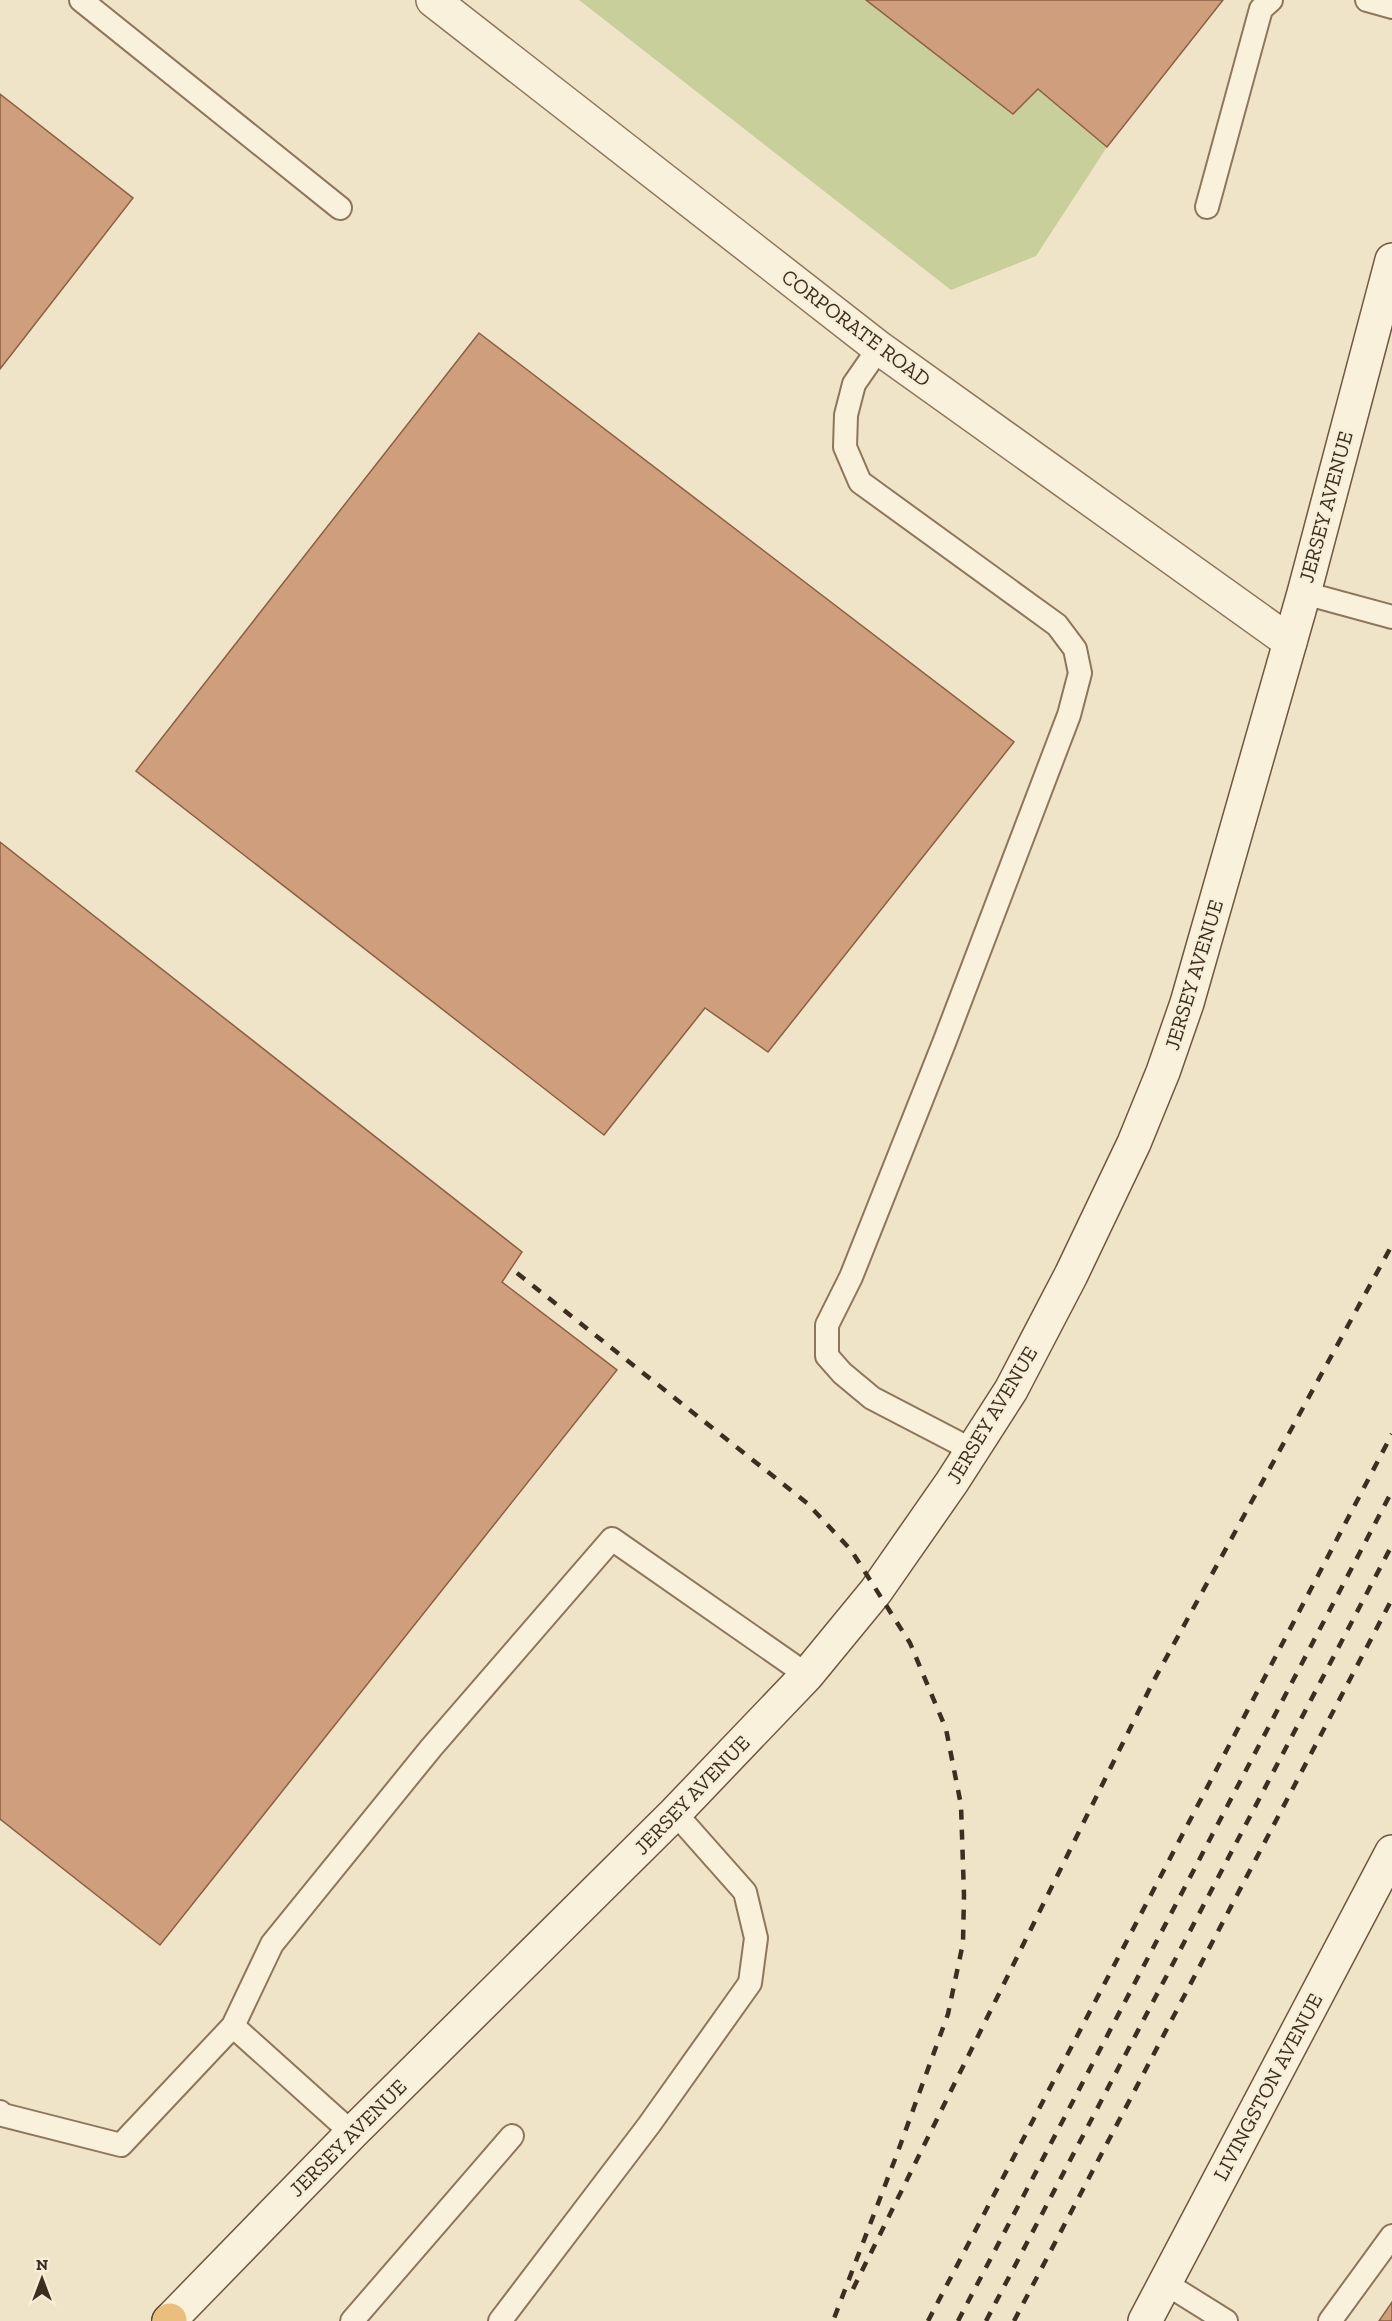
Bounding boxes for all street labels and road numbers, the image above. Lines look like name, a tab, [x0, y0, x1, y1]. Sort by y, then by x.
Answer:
street label: CORPORATE ROAD	[777, 263, 936, 392]
street label: JERSEY AVENUE	[1293, 428, 1358, 585]
street label: JERSEY AVENUE	[1159, 897, 1228, 1053]
street label: JERSEY AVENUE	[941, 1342, 1042, 1488]
street label: JERSEY AVENUE	[629, 1730, 755, 1859]
street label: LIVINGSTON AVENUE	[1208, 1989, 1327, 2185]
street label: JERSEY AVENUE	[284, 2074, 412, 2202]

